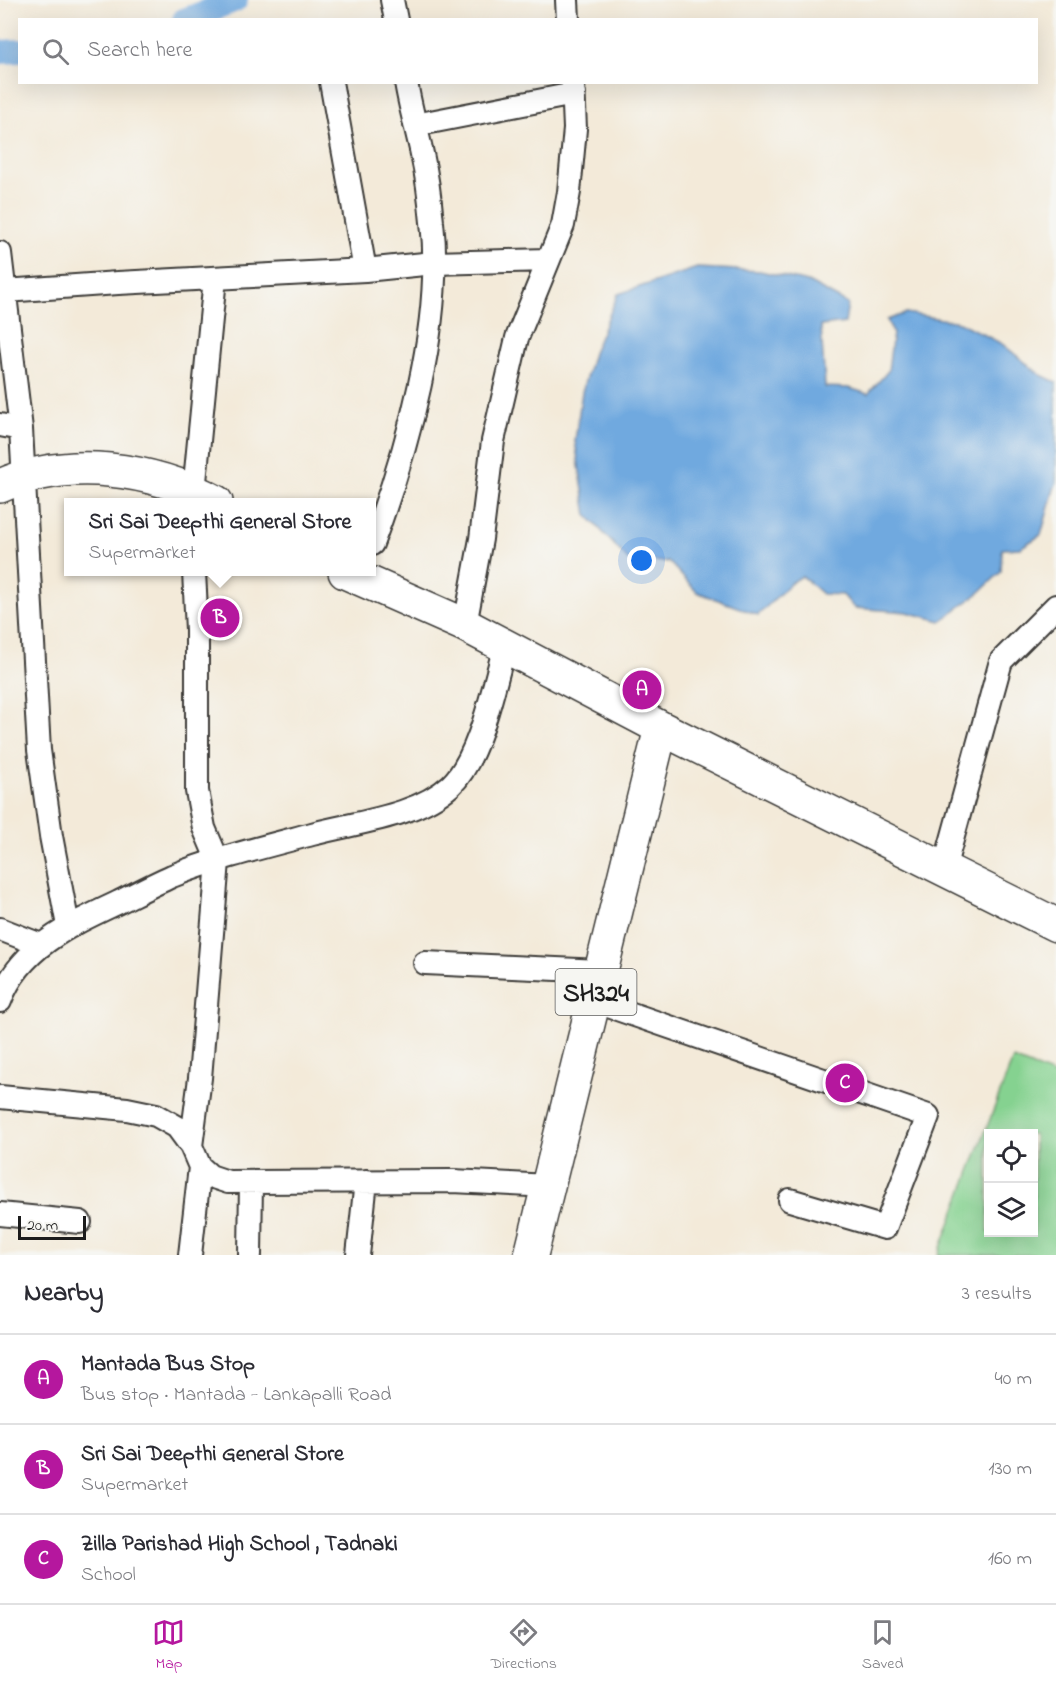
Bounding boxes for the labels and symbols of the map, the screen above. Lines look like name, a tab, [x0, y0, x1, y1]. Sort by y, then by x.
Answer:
your location	[627, 546, 656, 575]
pin: B	[200, 596, 240, 640]
pin: A	[622, 668, 662, 712]
road number: SH324	[556, 969, 636, 1015]
pin: C	[826, 1060, 864, 1106]
scale bar	[18, 1213, 86, 1240]

